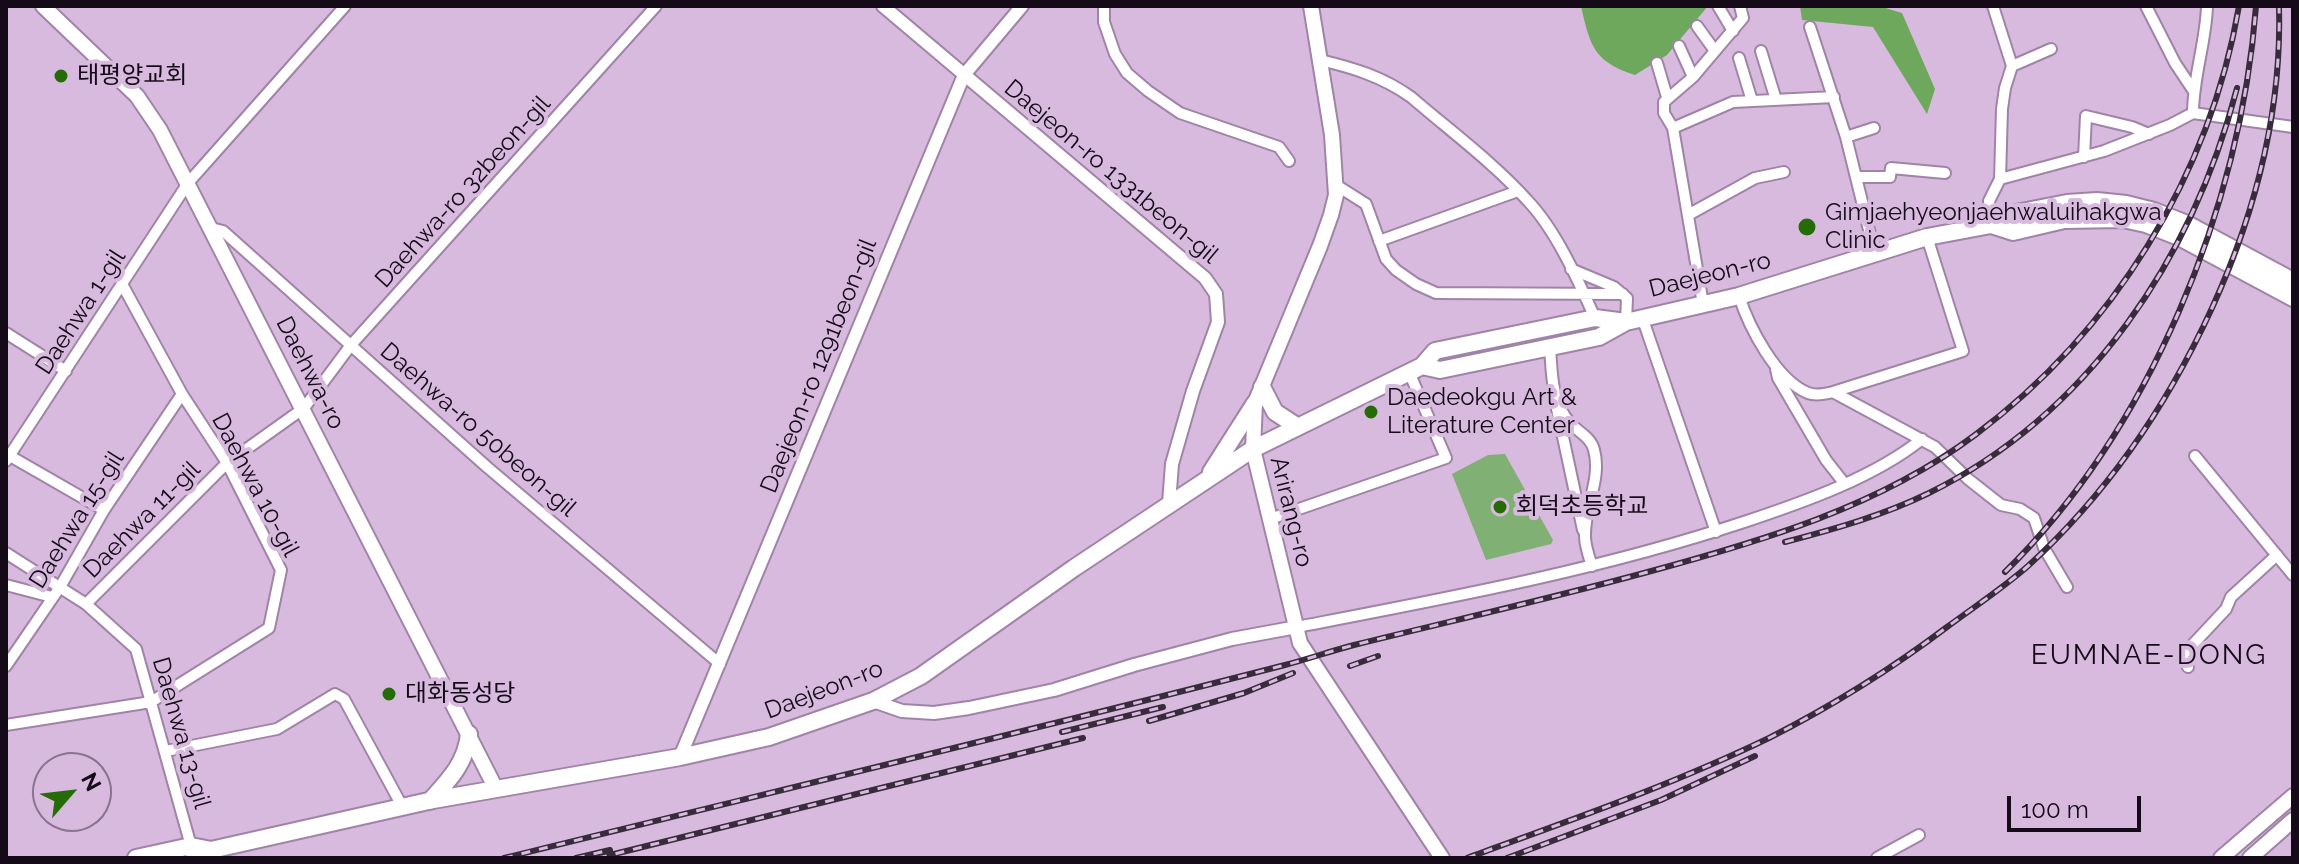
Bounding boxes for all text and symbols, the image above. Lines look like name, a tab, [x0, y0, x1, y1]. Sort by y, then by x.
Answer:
place label: 태평양교회	[77, 62, 187, 90]
marker: 태평양교회	[52, 67, 70, 85]
street label: Daejeon-ro 1331beon-gil	[998, 74, 1224, 270]
street label: Daehwa-ro 32beon-gil	[369, 90, 557, 294]
place label: Gimjaehyeonjaehwaluihakgwa Clinic	[1825, 199, 2161, 255]
marker: Gimjaehyeonjaehwaluihakgwa Clinic	[1796, 216, 1818, 238]
street label: Daejeon-ro 1291beon-gil	[755, 235, 883, 497]
street label: Daehwa 1-gil	[30, 244, 132, 380]
street label: Daejeon-ro	[1646, 246, 1774, 304]
street label: Daehwa-ro	[269, 312, 351, 434]
street label: Daehwa-ro 50beon-gil	[374, 337, 582, 523]
place label: Daedeokgu Art & Literature Center	[1387, 384, 1577, 440]
marker: Daedeokgu Art & Literature Center	[1362, 403, 1380, 421]
street label: Daehwa 10-gil	[205, 408, 305, 562]
street label: Daehwa 15-gil	[23, 446, 131, 594]
street label: Arirang-ro	[1263, 454, 1319, 570]
street label: Daehwa 11-gil	[78, 456, 206, 584]
place label: 회덕초등학교	[1516, 493, 1648, 521]
marker: 회덕초등학교	[1491, 498, 1509, 516]
district label: EUMNAE-DONG	[2031, 639, 2267, 673]
street label: Daehwa 13-gil	[146, 654, 216, 812]
street label: Daejeon-ro	[761, 654, 887, 726]
place label: 대화동성당	[405, 680, 515, 708]
marker: 대화동성당	[380, 685, 398, 703]
north arrow	[32, 752, 112, 832]
text: N	[76, 768, 107, 795]
scale bar	[2011, 780, 2145, 830]
text: 100 m	[2021, 795, 2089, 824]

